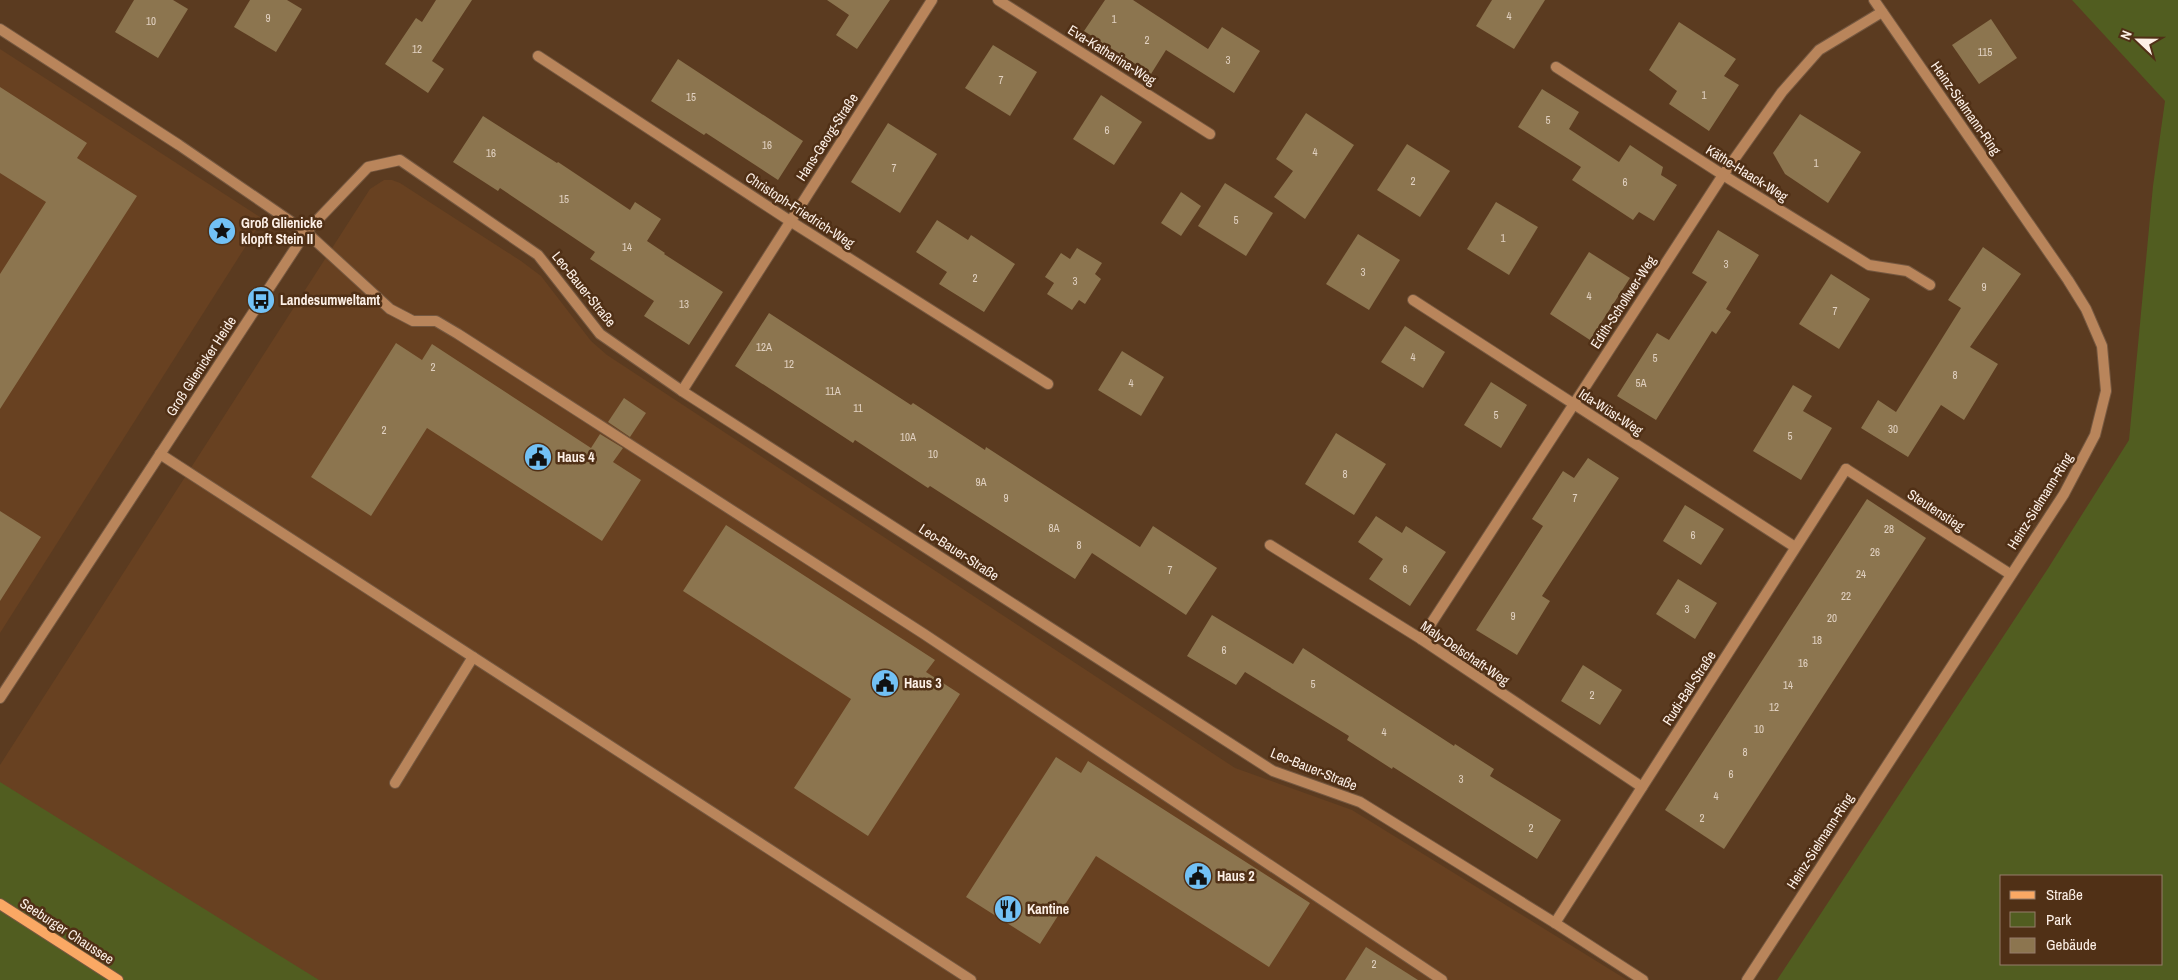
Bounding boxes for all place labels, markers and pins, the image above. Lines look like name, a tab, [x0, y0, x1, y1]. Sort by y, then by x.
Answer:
place label: Groß Glienicke klopft Stein II	[241, 214, 323, 248]
place icon: Groß Glienicke klopft Stein II	[207, 216, 237, 246]
bus stop icon: Landesumweltamt	[246, 285, 276, 315]
place label: Landesumweltamt	[280, 291, 380, 309]
public building icon: Haus 4	[523, 442, 553, 472]
place label: Haus 4	[557, 448, 595, 466]
public building icon: Haus 3	[870, 668, 900, 698]
place label: Haus 3	[904, 674, 942, 692]
public building icon: Haus 2	[1183, 861, 1213, 891]
place label: Haus 2	[1217, 867, 1255, 885]
restaurant icon: Kantine	[993, 894, 1023, 924]
place label: Kantine	[1027, 900, 1069, 918]

